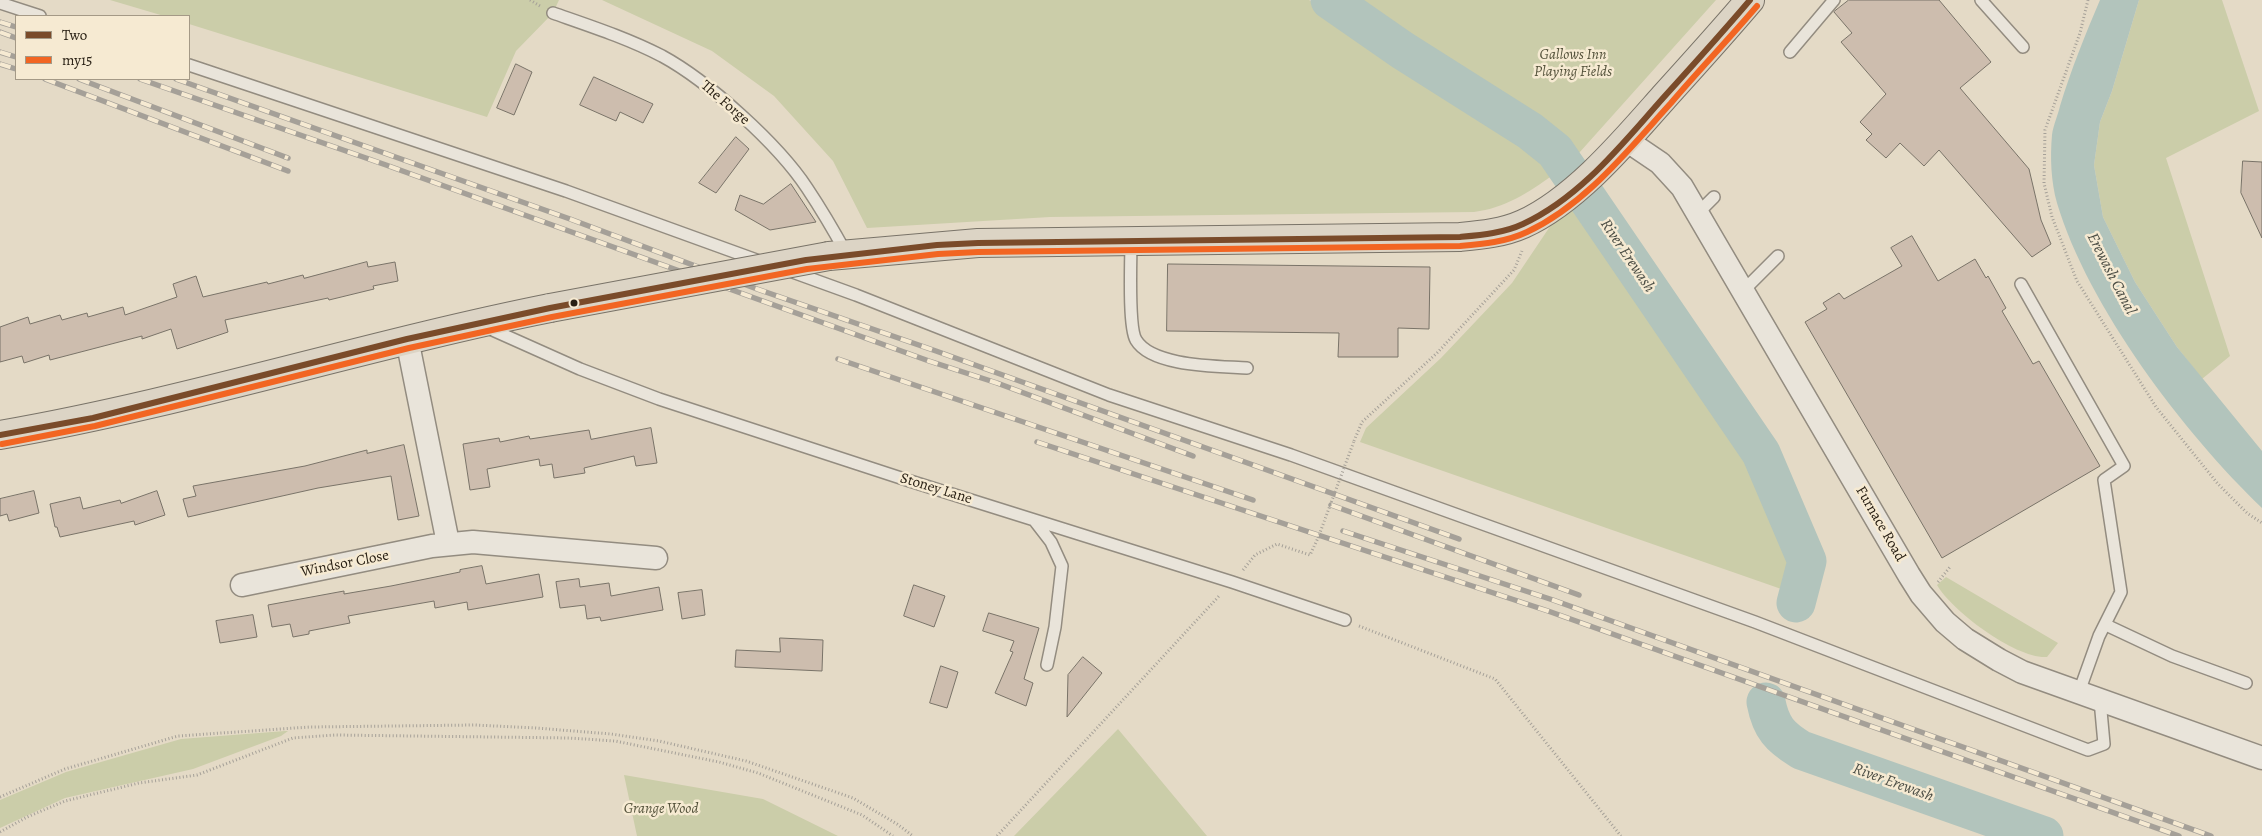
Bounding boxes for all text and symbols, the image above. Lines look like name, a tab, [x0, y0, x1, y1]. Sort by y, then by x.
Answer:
legend	[15, 15, 190, 80]
text: Two	[62, 25, 87, 45]
park label: Gallows Inn Playing Fields	[1534, 46, 1612, 81]
text: my15	[62, 50, 92, 70]
street label: The Forge	[697, 77, 753, 129]
water label: River Erewash	[1595, 216, 1659, 296]
water label: Erewash Canal	[2082, 230, 2140, 318]
unlabelled marker	[569, 298, 579, 308]
street label: Stoney Lane	[898, 470, 974, 508]
street label: Furnace Road	[1851, 483, 1909, 565]
street label: Windsor Close	[299, 547, 391, 581]
water label: River Erewash	[1850, 760, 1936, 806]
park label: Grange Wood	[624, 800, 698, 818]

